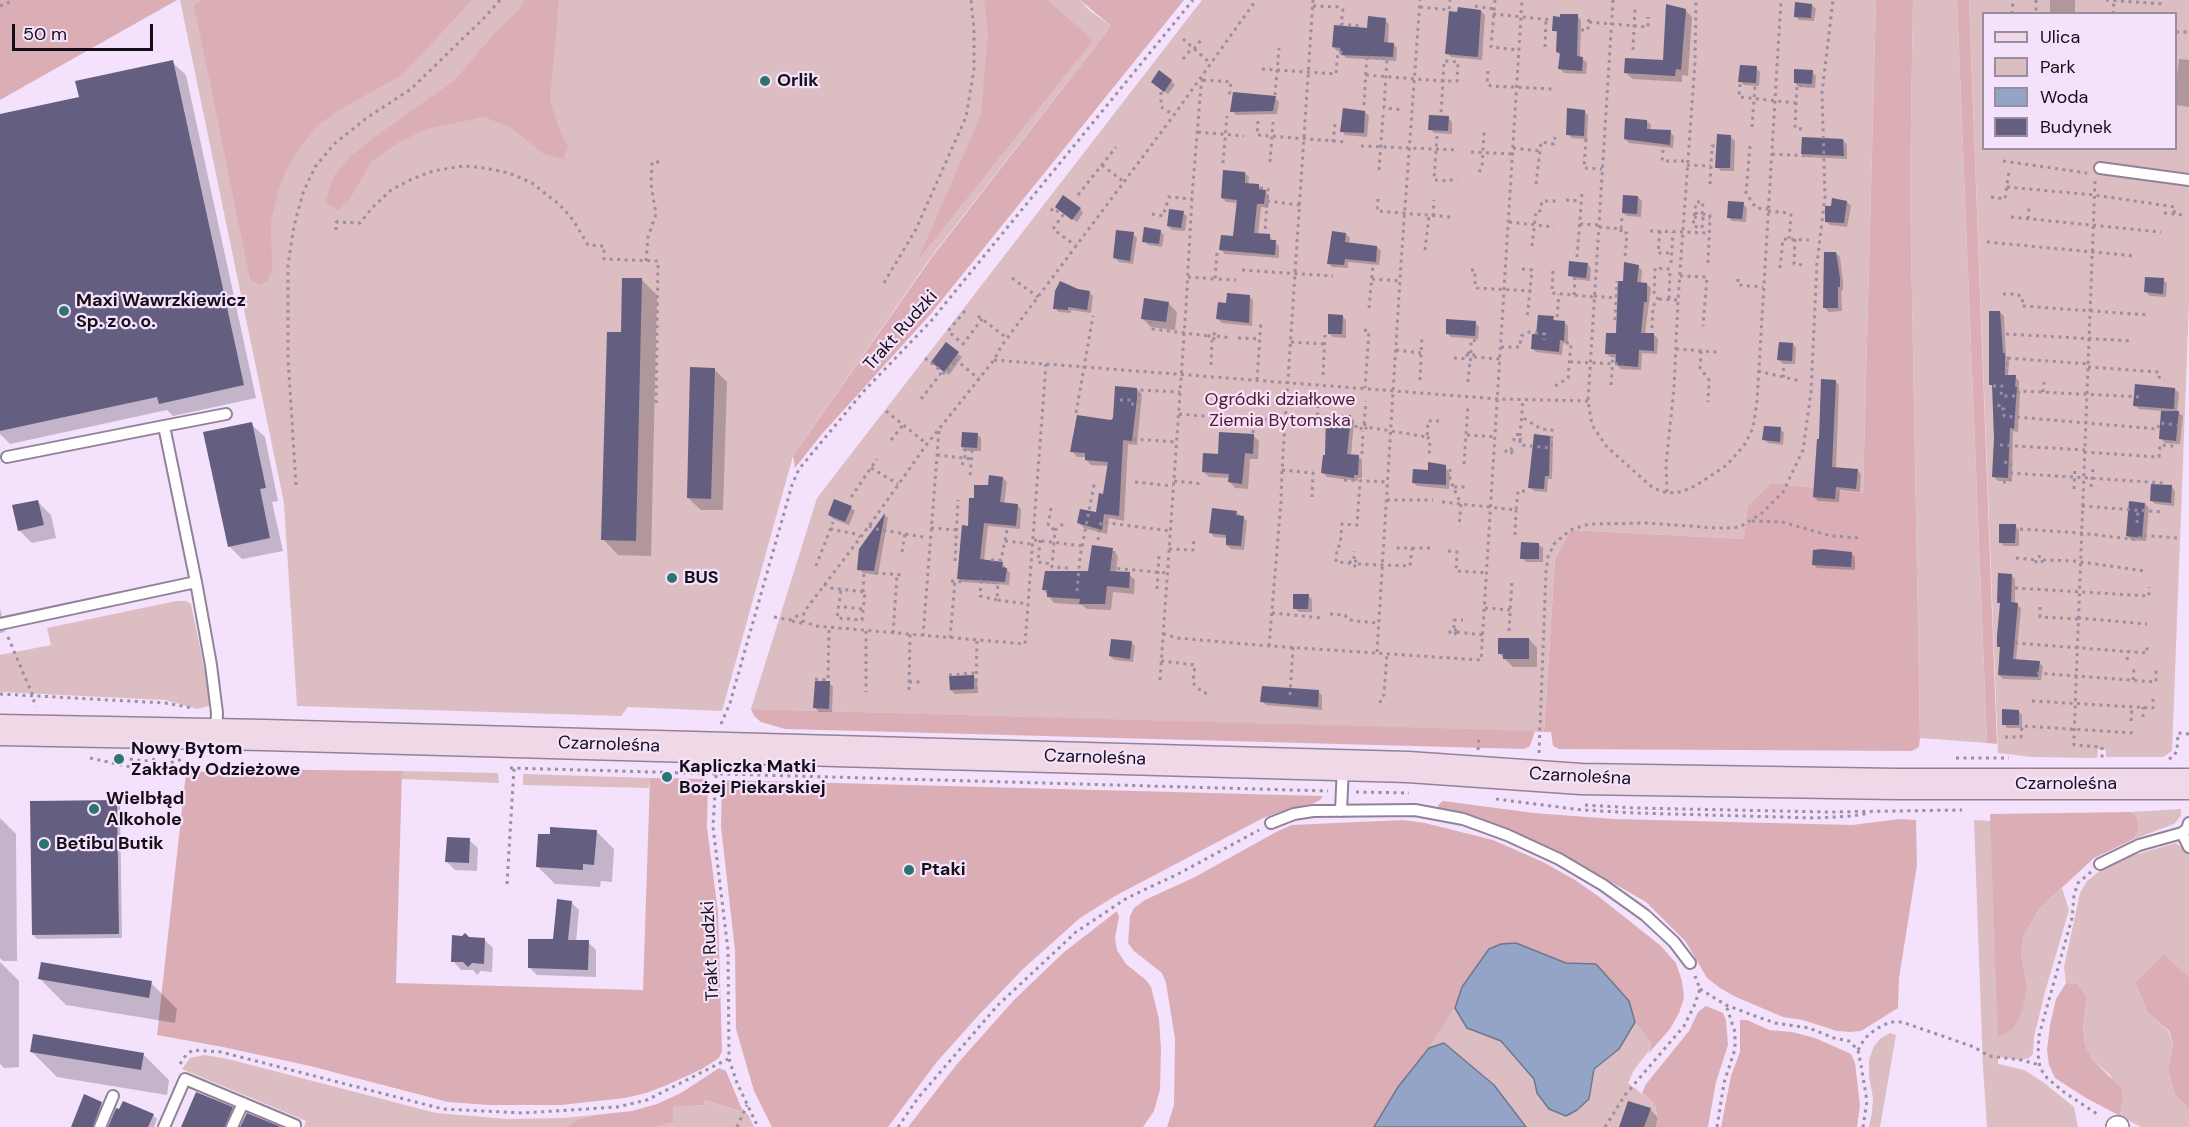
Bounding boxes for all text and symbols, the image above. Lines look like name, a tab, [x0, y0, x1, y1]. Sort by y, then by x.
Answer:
scale bar	[15, 12, 156, 50]
legend	[1982, 12, 2177, 150]
text: 50 m	[23, 22, 67, 46]
text: Ulica	[2040, 25, 2080, 49]
text: Park	[2040, 55, 2076, 79]
place label: Orlik	[777, 70, 819, 92]
marker: Orlik	[758, 74, 772, 88]
text: Woda	[2040, 85, 2088, 109]
text: Budynek	[2040, 115, 2112, 139]
street label: Trakt Rudzki	[859, 286, 943, 376]
place label: Maxi Wawrzkiewicz Sp. z o. o.	[76, 290, 246, 332]
marker: Maxi Wawrzkiewicz Sp. z o. o.	[57, 304, 71, 318]
park label: Ogródki działkowe Ziemia Bytomska	[1205, 389, 1355, 432]
place label: BUS	[684, 567, 719, 589]
marker: BUS	[665, 571, 679, 585]
street label: Czarnoleśna	[558, 732, 660, 758]
place label: Nowy Bytom Zakłady Odzieżowe	[131, 738, 300, 780]
street label: Czarnoleśna	[1044, 745, 1146, 771]
marker: Nowy Bytom Zakłady Odzieżowe	[112, 752, 126, 766]
place label: Kapliczka Matki Bożej Piekarskiej	[679, 756, 826, 798]
street label: Czarnoleśna	[1529, 764, 1631, 790]
marker: Kapliczka Matki Bożej Piekarskiej	[660, 770, 674, 784]
street label: Czarnoleśna	[2015, 773, 2117, 795]
place label: Wielbłąd Alkohole	[106, 788, 184, 830]
marker: Wielbłąd Alkohole	[87, 802, 101, 816]
place label: Betibu Butik	[56, 833, 164, 855]
marker: Betibu Butik	[37, 837, 51, 851]
place label: Ptaki	[921, 859, 966, 881]
marker: Ptaki	[902, 863, 916, 877]
street label: Trakt Rudzki	[698, 900, 724, 1002]

